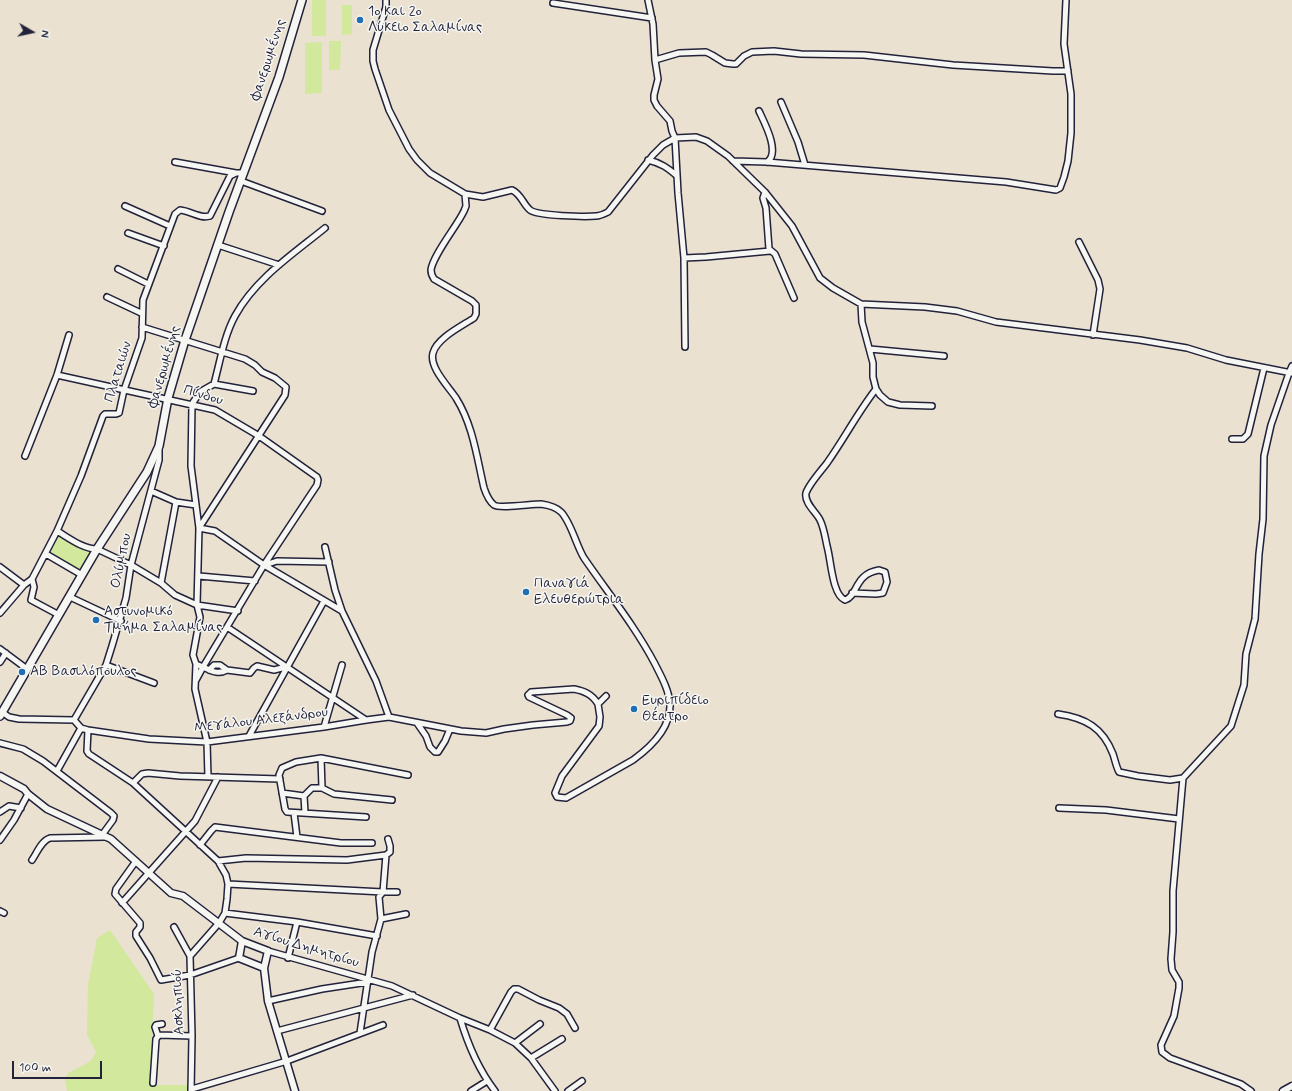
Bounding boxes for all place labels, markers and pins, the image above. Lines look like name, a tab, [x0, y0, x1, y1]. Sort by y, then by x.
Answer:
place label: 1ο και 2ο Λύκειο Σαλαμίνας	[368, 4, 482, 36]
marker: 1ο και 2ο Λύκειο Σαλαμίνας	[355, 15, 365, 25]
place label: Παναγιά Ελευθερώτρια	[534, 576, 624, 608]
marker: Παναγιά Ελευθερώτρια	[521, 587, 531, 597]
place label: Αστυνομικό Τμήμα Σαλαμίνας	[104, 604, 222, 636]
marker: Αστυνομικό Τμήμα Σαλαμίνας	[91, 615, 101, 625]
place label: ΑΒ Βασιλόπουλος	[30, 664, 137, 680]
marker: ΑΒ Βασιλόπουλος	[17, 667, 27, 677]
place label: Ευριπίδειο Θέατρο	[642, 693, 709, 726]
marker: Ευριπίδειο Θέατρο	[629, 704, 639, 714]

